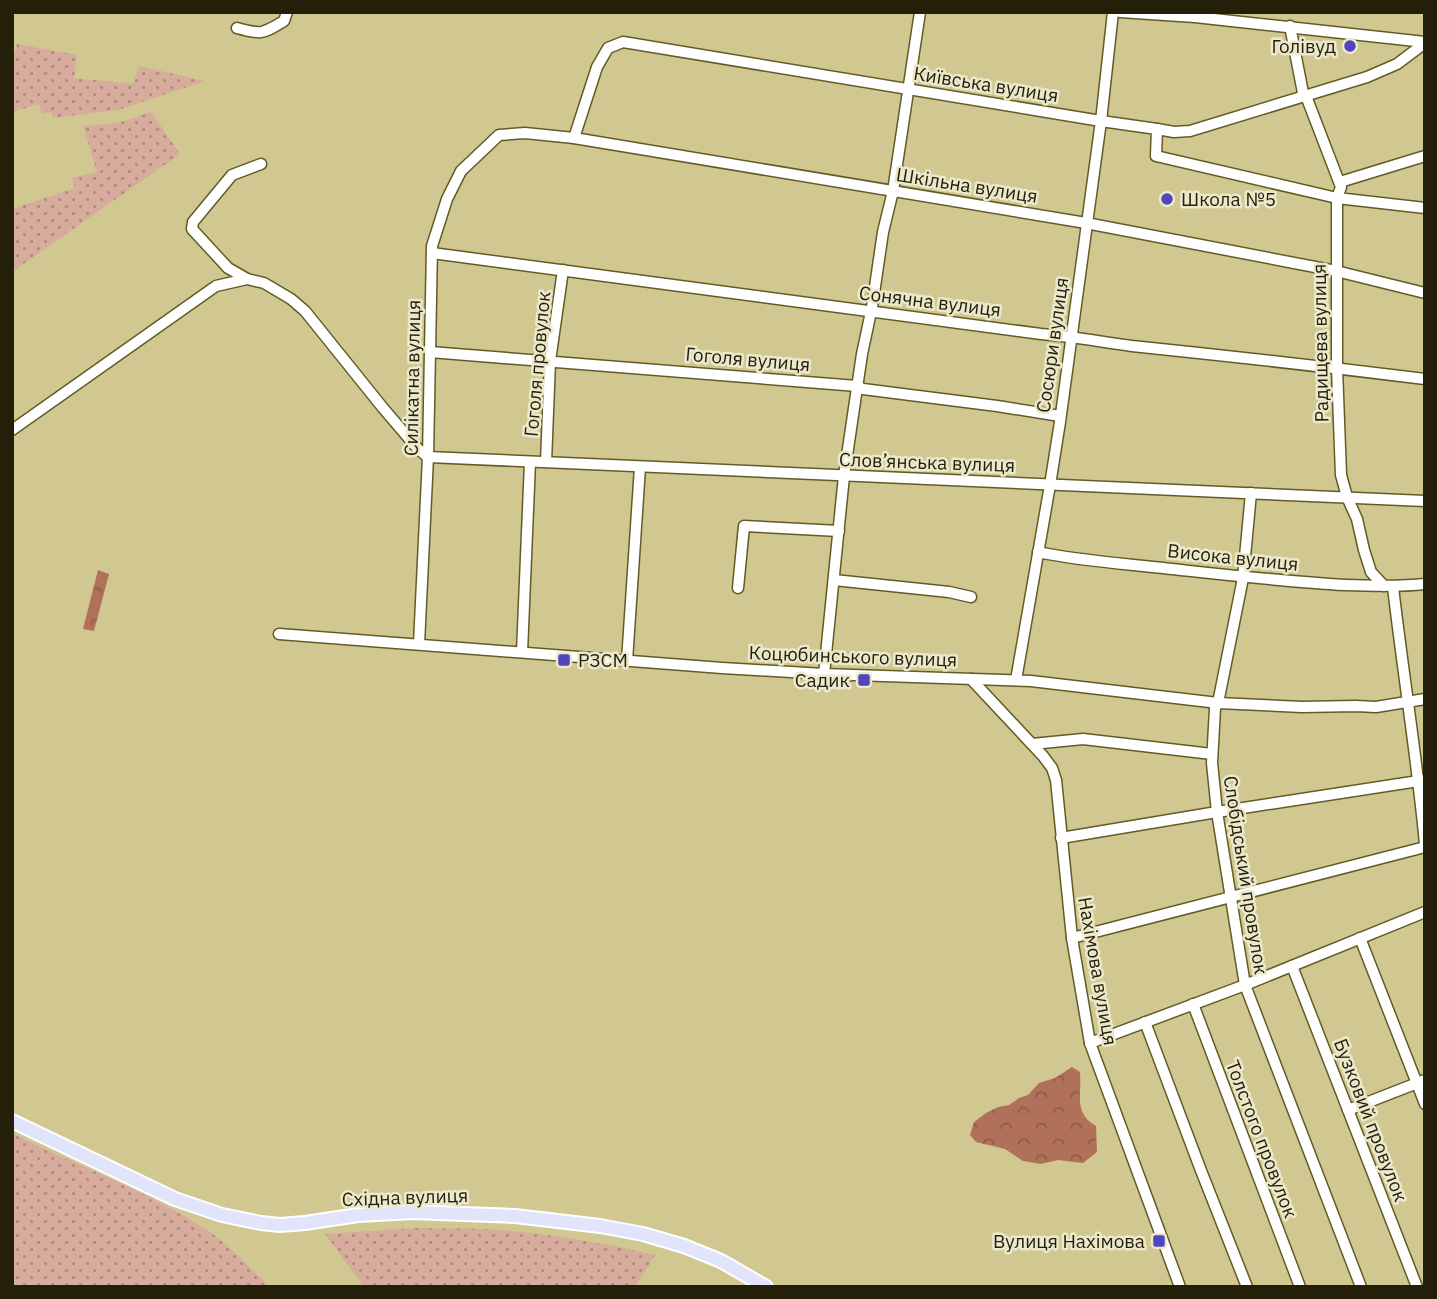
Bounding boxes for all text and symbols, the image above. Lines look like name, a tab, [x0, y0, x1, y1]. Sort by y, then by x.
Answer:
place label: Голівуд	[1271, 34, 1336, 58]
marker: Голівуд	[1342, 38, 1358, 54]
street label: Київська вулиця	[912, 61, 1060, 107]
street label: Шкільна вулиця	[895, 162, 1039, 208]
place label: Школа №5	[1181, 187, 1276, 211]
marker: Школа №5	[1159, 191, 1175, 207]
street label: Радищева вулиця	[1307, 263, 1333, 423]
street label: Сосюри вулиця	[1031, 276, 1073, 414]
street label: Сонячна вулиця	[858, 280, 1002, 322]
street label: Гоголя провулок	[519, 290, 555, 438]
street label: Силікатна вулиця	[399, 300, 425, 456]
street label: Гоголя вулиця	[685, 342, 811, 376]
street label: Слов’янська вулиця	[839, 447, 1015, 477]
street label: Висока вулиця	[1166, 538, 1300, 576]
street label: Коцюбинського вулиця	[748, 640, 958, 672]
place label: РЗСМ	[578, 648, 628, 672]
marker: РЗСМ	[556, 652, 572, 668]
place label: Садик	[795, 668, 850, 692]
marker: Садик	[856, 672, 872, 688]
street label: Слобідський провулок	[1218, 774, 1274, 976]
street label: Нахімова вулиця	[1073, 895, 1123, 1047]
street label: Бузковий провулок	[1329, 1035, 1413, 1205]
street label: Толстого провулок	[1221, 1057, 1303, 1221]
street label: Східна вулиця	[341, 1183, 469, 1211]
place label: Вулиця Нахімова	[993, 1229, 1145, 1253]
marker: Вулиця Нахімова	[1151, 1233, 1167, 1249]

